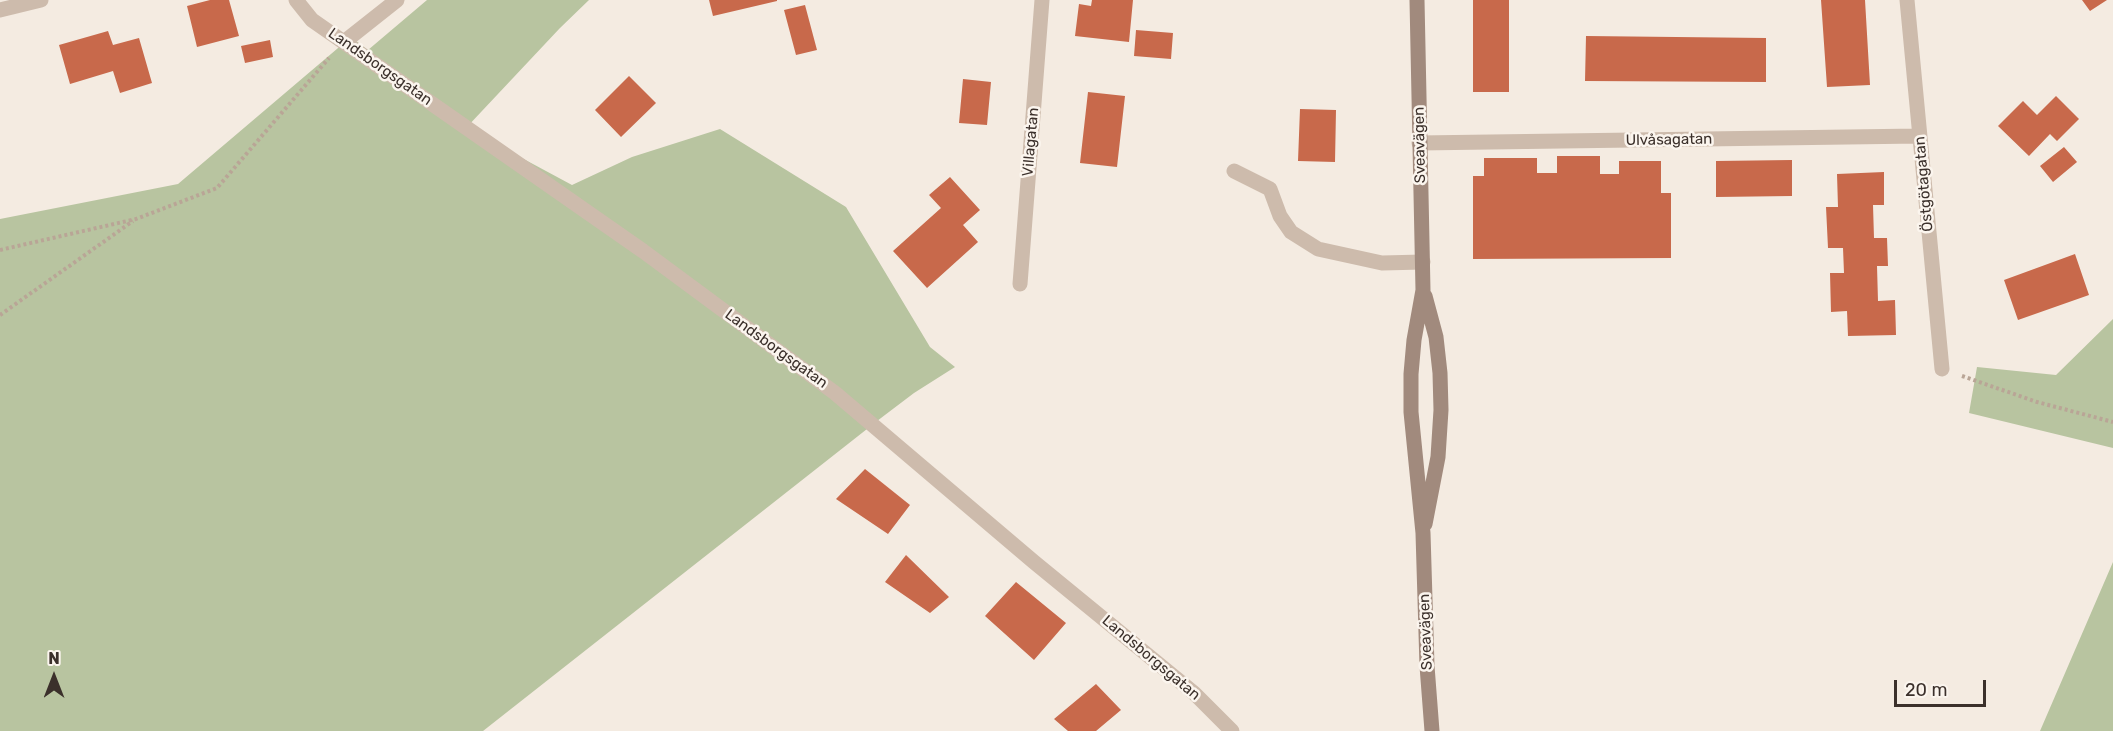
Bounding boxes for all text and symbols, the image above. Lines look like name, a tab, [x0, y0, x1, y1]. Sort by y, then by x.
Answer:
street label: Landsborgsgatan	[325, 25, 435, 109]
street label: Villagatan	[1019, 107, 1043, 177]
street label: Sveavägen	[1410, 107, 1430, 183]
street label: Ulvåsagatan	[1625, 130, 1713, 150]
street label: Östgötagatan	[1911, 136, 1937, 232]
street label: Landsborgsgatan	[721, 306, 831, 392]
street label: Sveavägen	[1416, 593, 1436, 671]
street label: Landsborgsgatan	[1098, 612, 1204, 704]
north arrow	[24, 647, 84, 707]
text: N	[48, 649, 60, 668]
scale bar	[1897, 668, 1988, 706]
text: 20 m	[1905, 679, 1947, 701]

